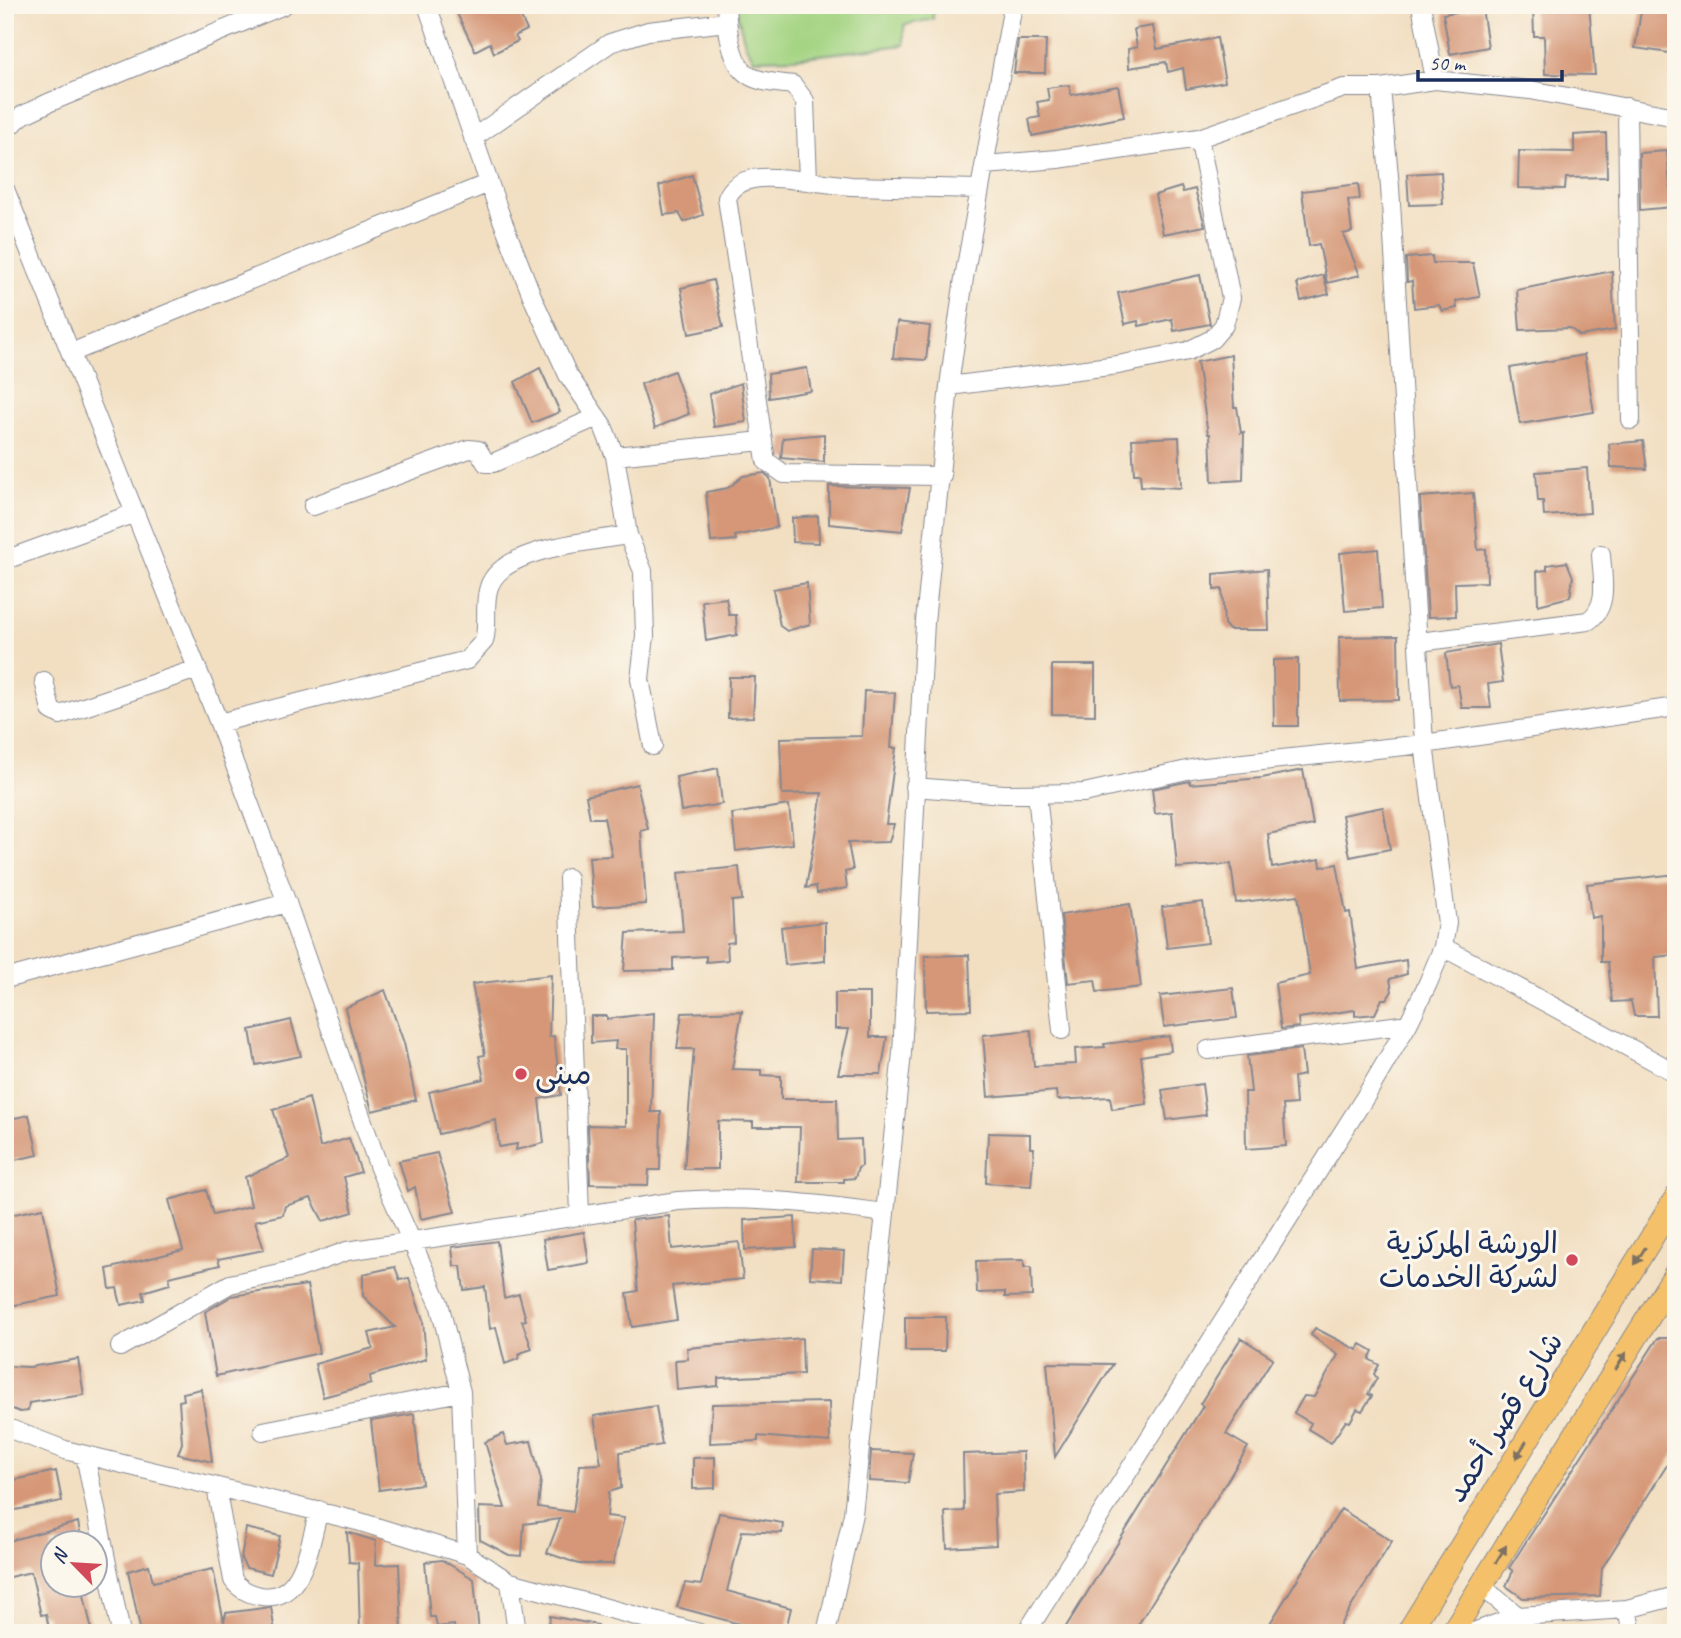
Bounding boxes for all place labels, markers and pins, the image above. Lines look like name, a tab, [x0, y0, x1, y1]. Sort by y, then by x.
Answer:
place label: مبنى	[535, 1055, 591, 1093]
marker: مبنى	[513, 1066, 529, 1082]
place label: الورشة المركزية لشركة الخدمات	[1379, 1224, 1558, 1296]
marker: الورشة المركزية لشركة الخدمات	[1564, 1252, 1580, 1268]

